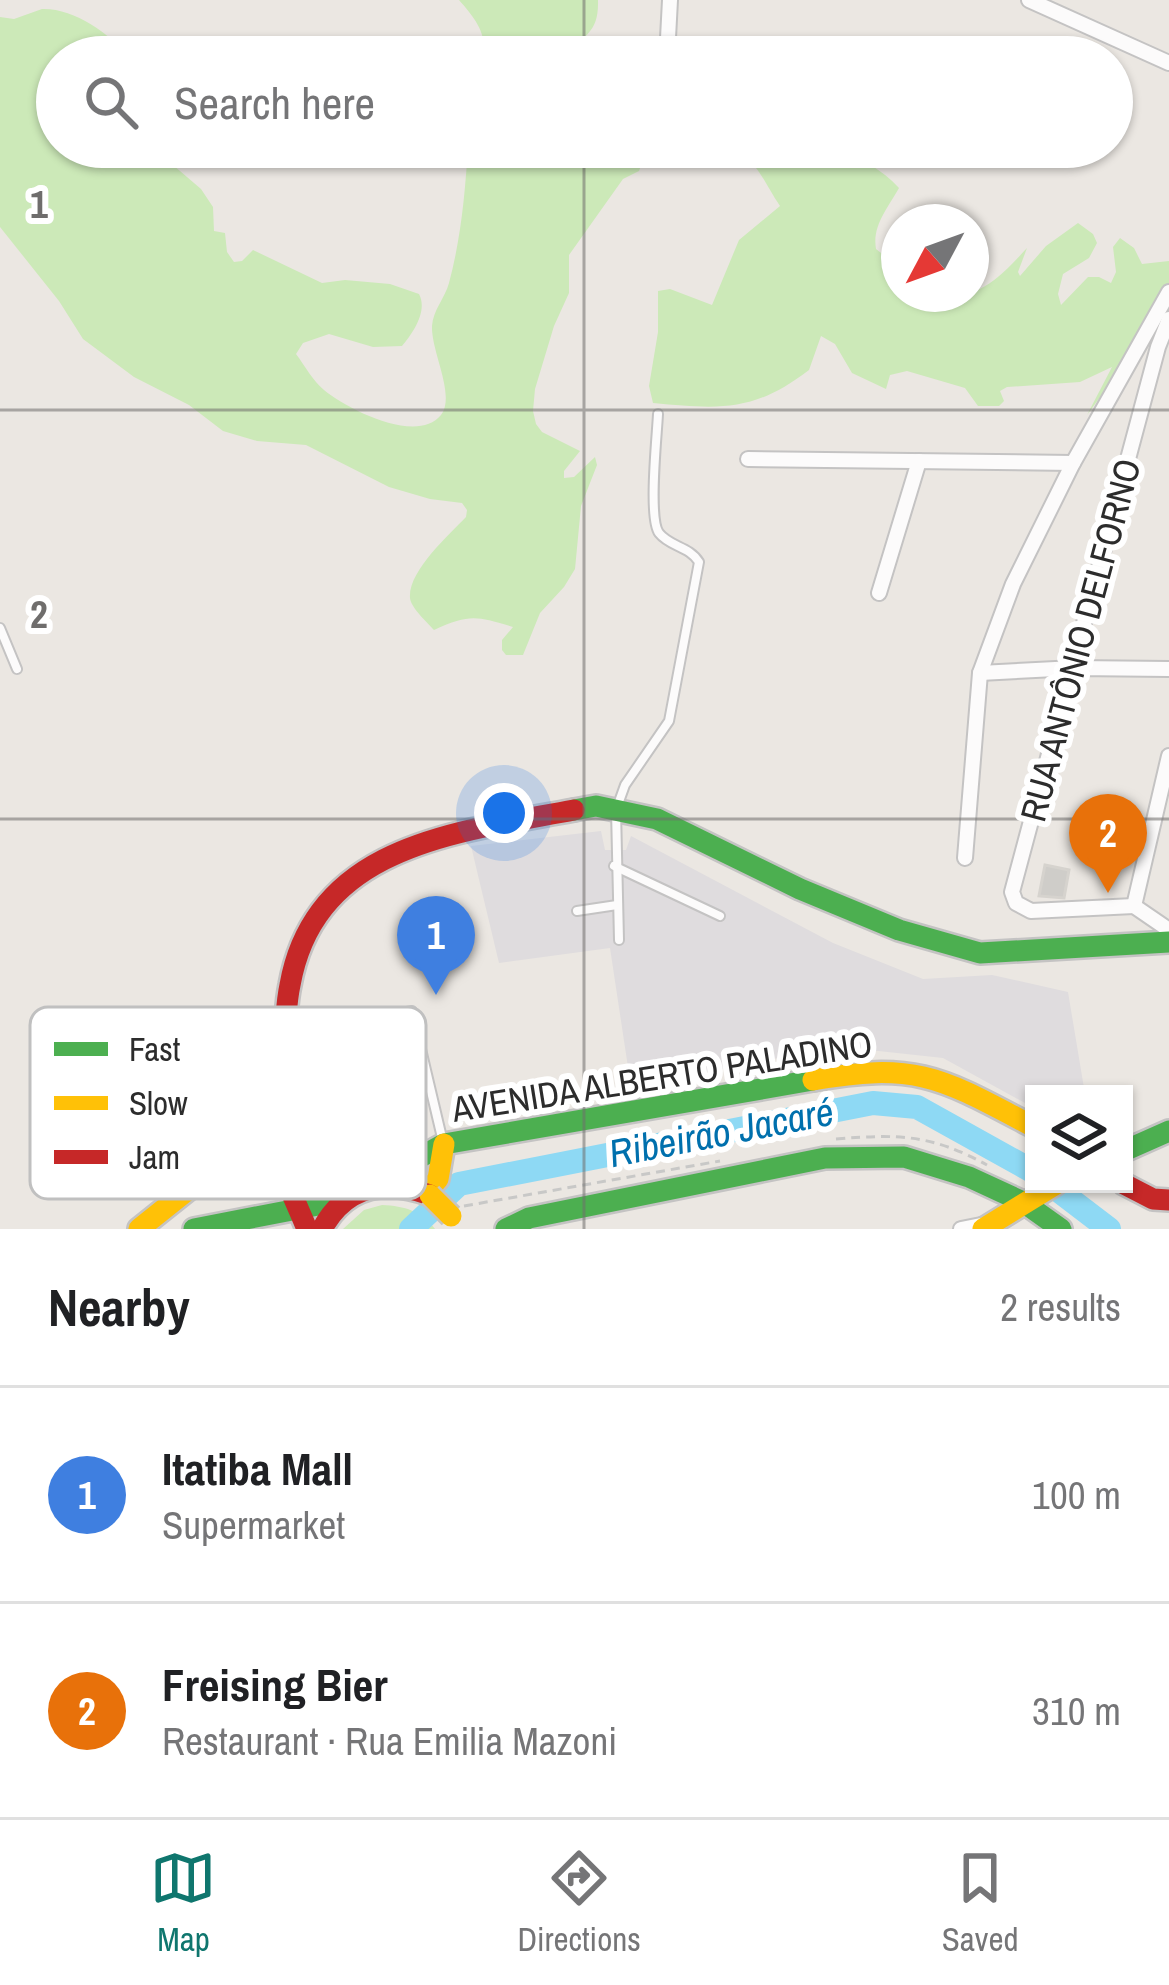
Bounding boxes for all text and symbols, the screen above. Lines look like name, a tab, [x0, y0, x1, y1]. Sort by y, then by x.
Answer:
search box	[36, 36, 1133, 168]
icon: search	[78, 69, 144, 135]
text: Search here	[174, 72, 375, 133]
text: 1	[30, 178, 48, 230]
north arrow	[881, 204, 989, 312]
street label: RUA ANTÔNIO DELFORNO	[1008, 453, 1152, 827]
text: 2	[30, 588, 48, 640]
your location	[474, 783, 534, 843]
pin: 2	[1069, 794, 1147, 893]
pin: 1	[397, 896, 475, 995]
legend	[30, 1007, 426, 1199]
street label: AVENIDA ALBERTO PALADINO	[448, 1019, 875, 1133]
text: Fast	[129, 1027, 180, 1071]
text: Slow	[129, 1081, 188, 1125]
water label: Ribeirão Jacaré	[604, 1085, 838, 1179]
map controls	[1025, 1085, 1133, 1193]
button: layers	[1025, 1085, 1133, 1193]
text: Jam	[129, 1135, 180, 1179]
text: Nearby	[48, 1273, 190, 1342]
text: 2 results	[1000, 1281, 1121, 1333]
text: Itatiba Mall	[162, 1438, 353, 1499]
text: 1	[78, 1469, 96, 1521]
text: 100 m	[1032, 1469, 1121, 1521]
text: Supermarket	[162, 1499, 345, 1551]
text: Freising Bier	[162, 1654, 388, 1715]
text: 2	[78, 1685, 96, 1737]
text: 310 m	[1032, 1685, 1121, 1737]
text: Restaurant · Rua Emilia Mazoni	[162, 1715, 617, 1767]
tab: Map	[150, 1845, 216, 1961]
tab: Directions	[517, 1845, 641, 1961]
tab: Saved	[942, 1845, 1018, 1961]

